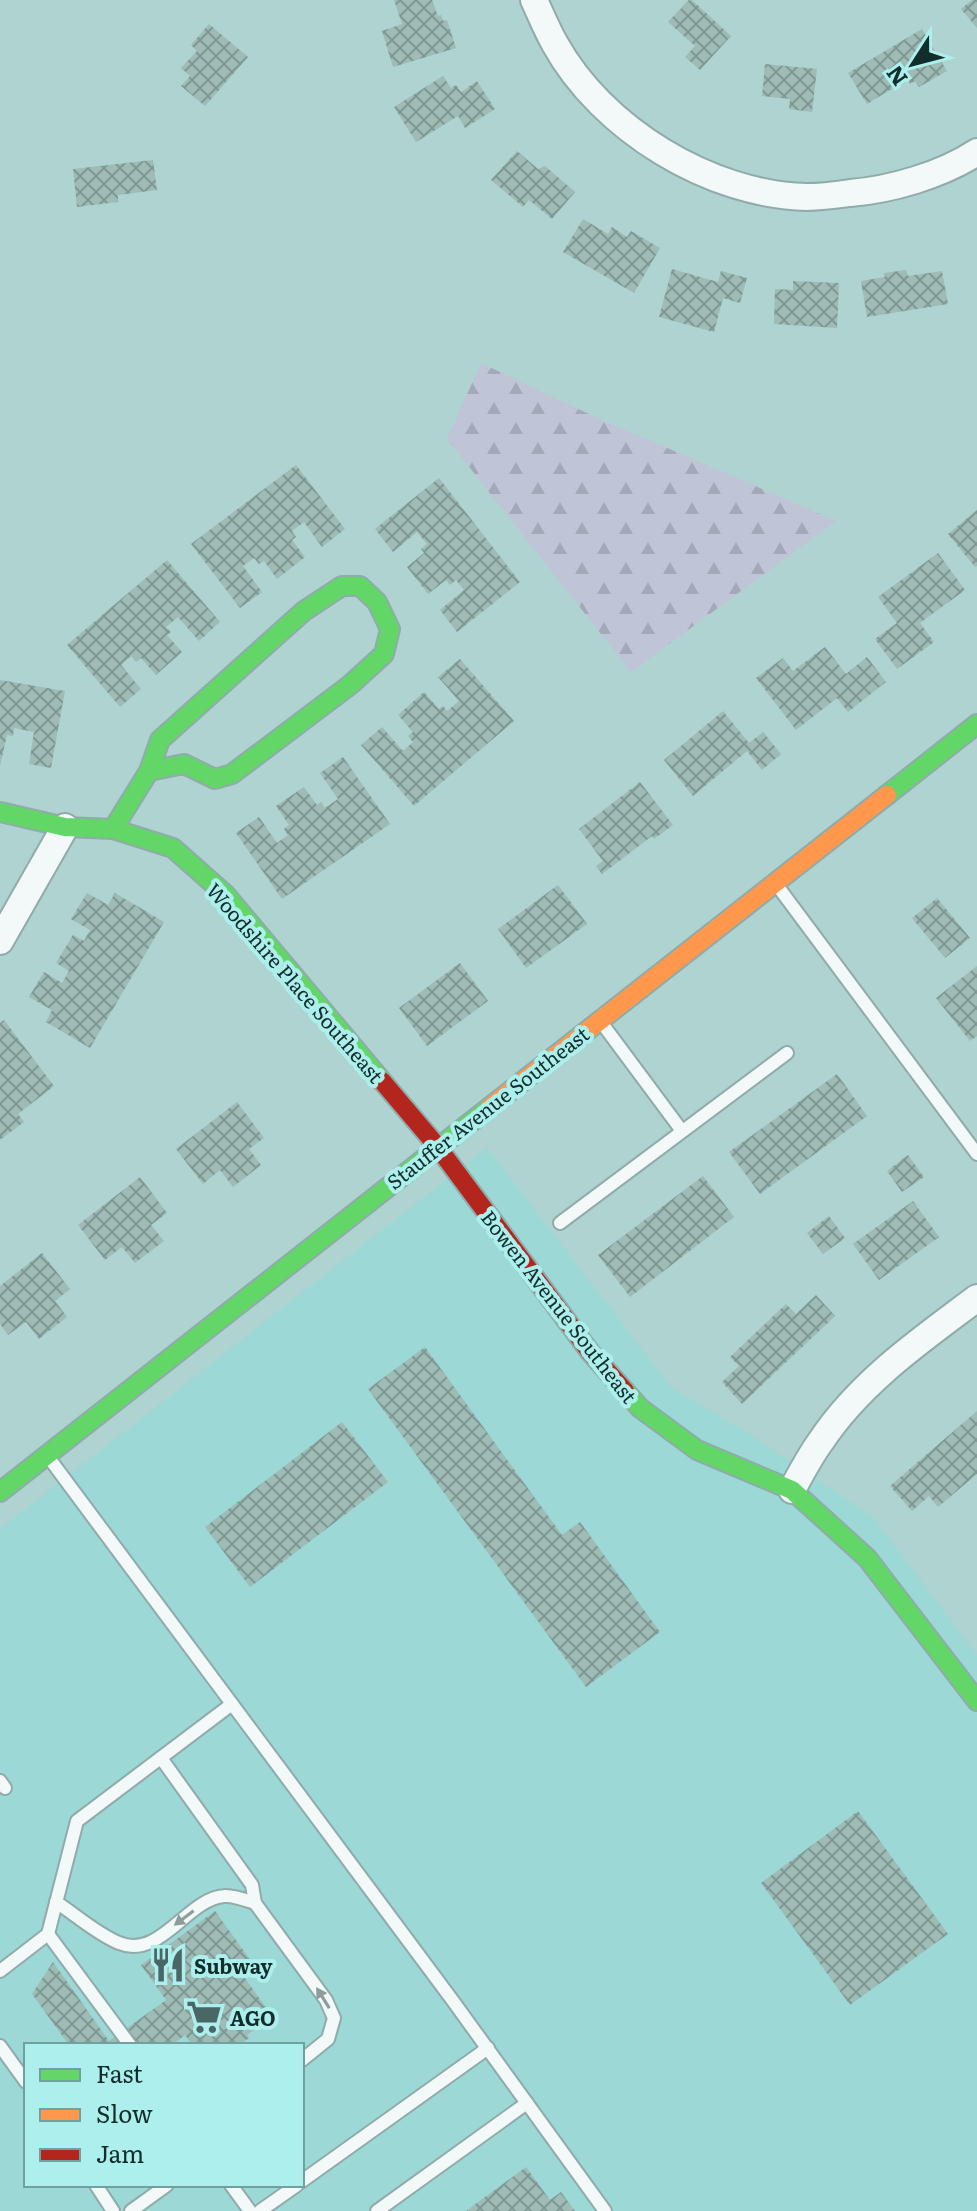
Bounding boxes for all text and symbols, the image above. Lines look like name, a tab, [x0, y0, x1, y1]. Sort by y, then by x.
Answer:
north arrow	[873, 24, 953, 104]
text: N	[877, 59, 914, 94]
street label: Woodshire Place Southeast	[200, 875, 392, 1089]
street label: Stauffer Avenue Southeast	[380, 1018, 594, 1196]
street label: Bowen Avenue Southeast	[475, 1203, 645, 1409]
one-way arrow	[174, 1910, 194, 1926]
restaurant icon: Subway	[149, 1946, 187, 1984]
place label: Subway	[194, 1950, 273, 1980]
one-way arrow	[317, 1987, 331, 2009]
supermarket icon: AGO	[185, 1998, 223, 2036]
place label: AGO	[230, 2002, 276, 2032]
legend	[24, 2043, 304, 2187]
text: Fast	[96, 2055, 143, 2090]
text: Slow	[96, 2095, 153, 2130]
text: Jam	[96, 2135, 144, 2170]

